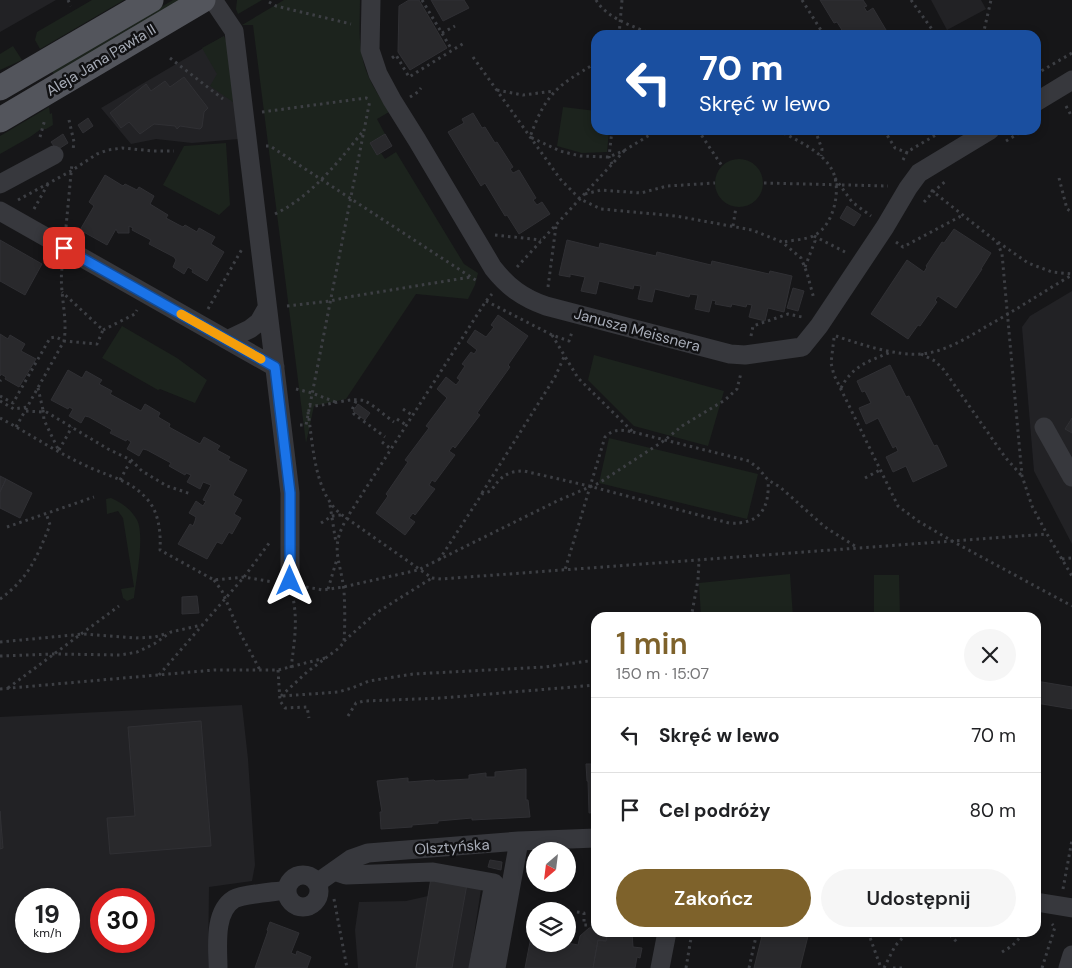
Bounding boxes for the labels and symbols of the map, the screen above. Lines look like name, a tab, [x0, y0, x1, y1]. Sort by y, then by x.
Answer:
street label: Aleja Jana Pawła II	[42, 19, 160, 101]
pin	[43, 227, 85, 269]
street label: Janusza Meissnera	[572, 304, 702, 356]
position arrow	[263, 554, 315, 606]
street label: Olsztyńska	[414, 834, 490, 860]
north arrow	[526, 842, 576, 892]
speed limit sign: 30	[90, 888, 155, 953]

